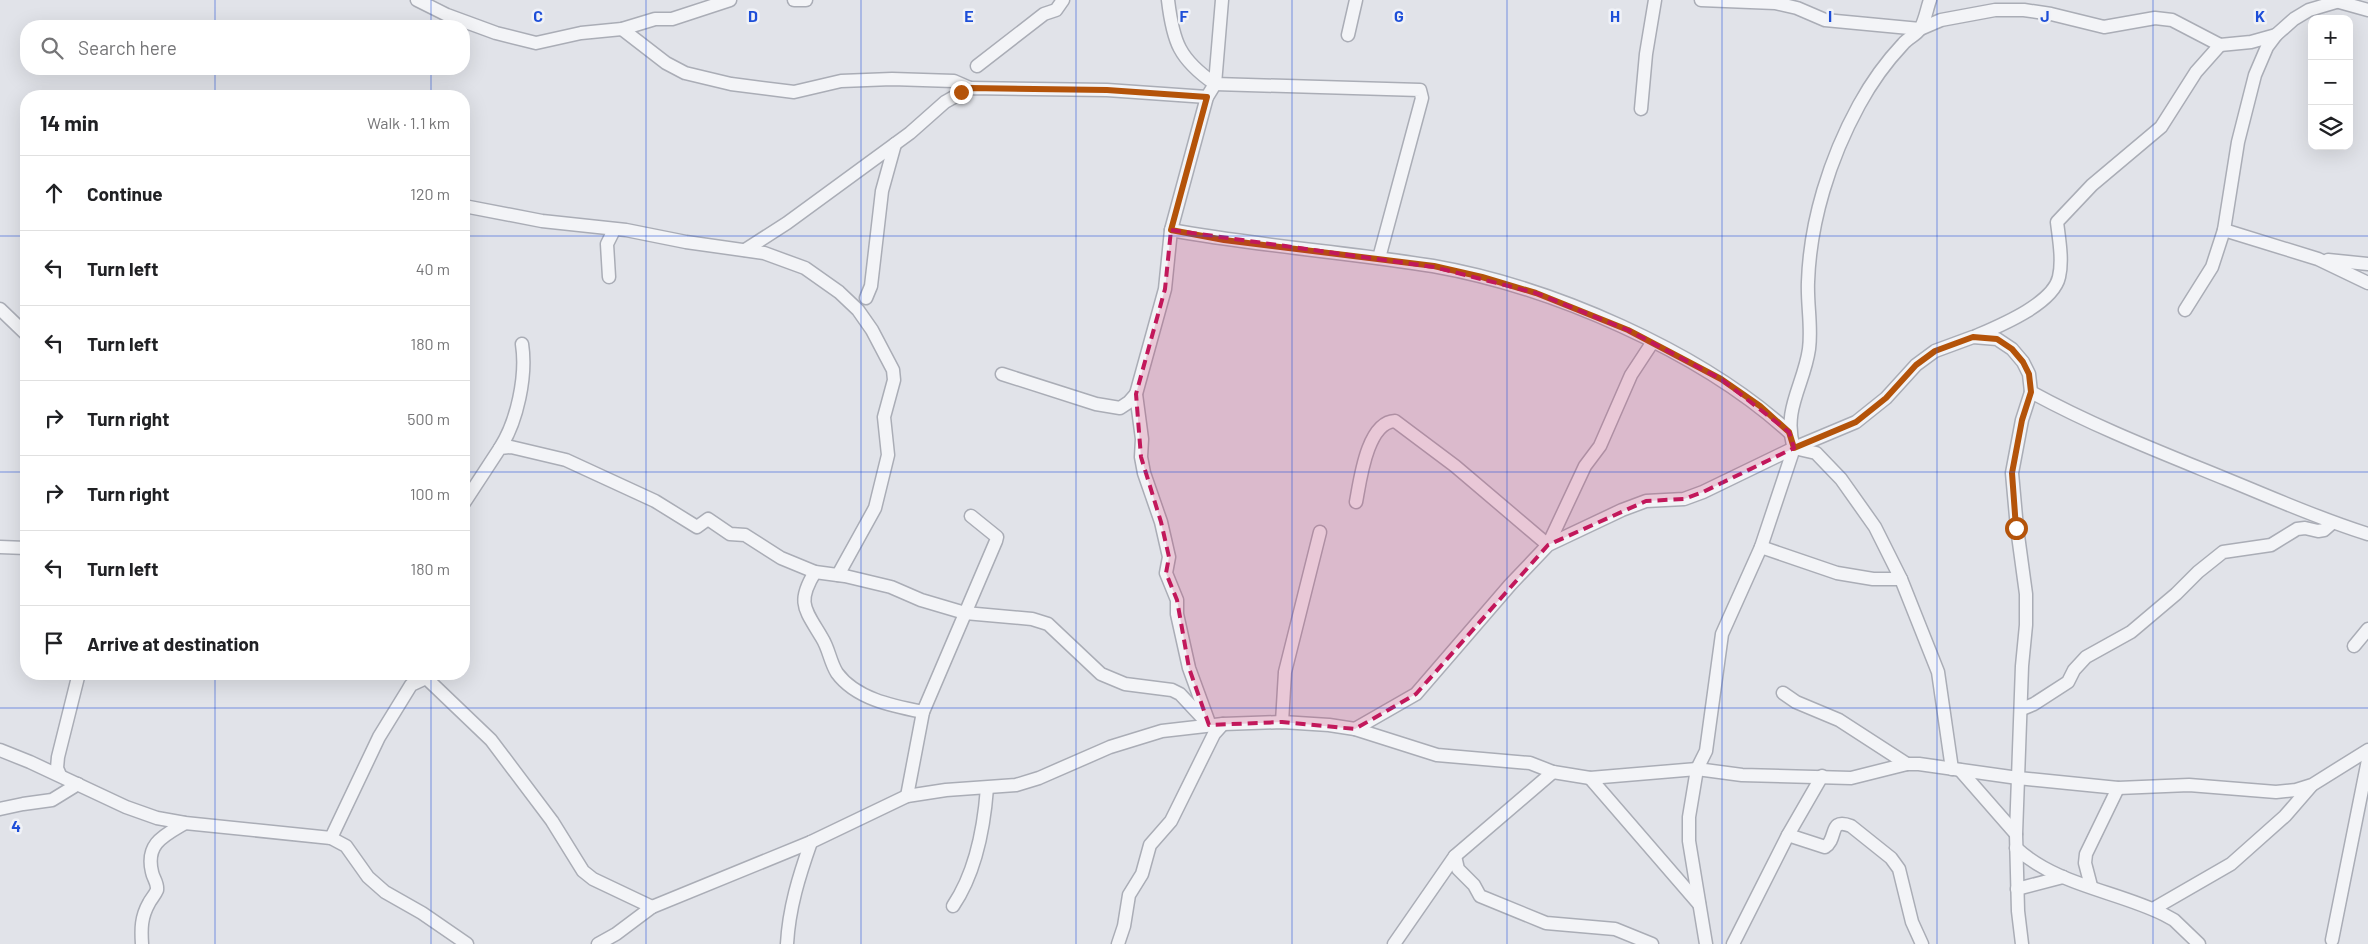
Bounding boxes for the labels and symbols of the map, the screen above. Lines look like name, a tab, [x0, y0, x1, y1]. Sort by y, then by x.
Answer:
text: C	[533, 6, 543, 25]
text: D	[748, 6, 758, 25]
text: E	[964, 6, 974, 25]
text: F	[1180, 6, 1189, 25]
text: G	[1394, 6, 1404, 25]
text: H	[1610, 6, 1620, 25]
text: I	[1828, 6, 1832, 25]
text: J	[2040, 6, 2050, 25]
text: K	[2255, 6, 2265, 25]
route end	[950, 81, 973, 104]
route start	[2005, 517, 2028, 540]
text: 4	[11, 816, 21, 835]

